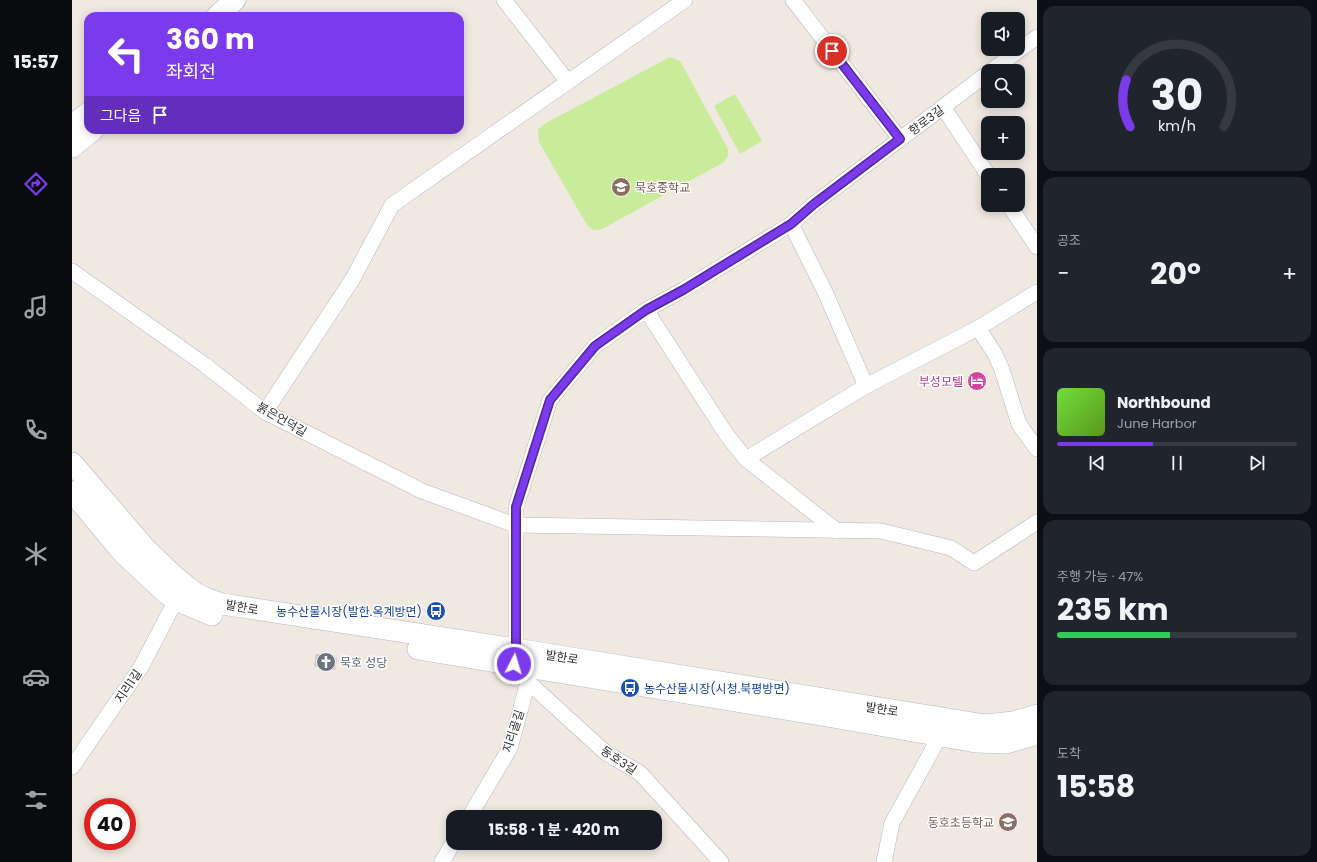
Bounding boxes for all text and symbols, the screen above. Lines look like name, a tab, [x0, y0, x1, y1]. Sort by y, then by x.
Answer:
map controls	[981, 12, 1025, 212]
button: sound	[981, 12, 1025, 56]
text: 360 m	[166, 20, 255, 59]
icon: left	[100, 28, 152, 80]
pin	[815, 34, 849, 68]
icon: arrive	[821, 40, 843, 62]
text: 15:57	[14, 49, 58, 74]
text: 좌회전	[166, 59, 216, 84]
button: search	[981, 64, 1025, 108]
text: 30	[1151, 65, 1203, 124]
street label: 향로3길	[905, 101, 947, 139]
icon: arrive	[149, 104, 171, 126]
text: 그다음	[100, 105, 141, 126]
text: km/h	[1158, 115, 1196, 135]
button: +	[981, 116, 1025, 160]
button: −	[981, 168, 1025, 212]
icon: directions	[22, 170, 50, 198]
school or university icon: 묵호중학교	[610, 176, 632, 198]
place label: 묵호중학교	[635, 179, 690, 196]
text: 공조	[1057, 231, 1081, 250]
text: 20°	[1150, 252, 1201, 295]
text: −	[1057, 258, 1069, 289]
text: +	[1282, 258, 1297, 289]
icon: music	[22, 293, 50, 321]
hotel icon: 부성모텔	[966, 370, 988, 392]
place label: 부성모텔	[919, 373, 963, 390]
text: Northbound	[1117, 392, 1211, 413]
street label: 붉은언덕길	[254, 398, 310, 440]
text: June Harbor	[1117, 414, 1197, 433]
icon: phone	[22, 416, 50, 444]
icon: previous	[1086, 452, 1108, 474]
icon: pause	[1166, 452, 1188, 474]
icon: next	[1246, 452, 1268, 474]
icon: climate	[22, 540, 50, 568]
text: 주행 가능 · 47%	[1057, 567, 1143, 586]
text: 235 km	[1057, 588, 1168, 631]
street label: 발한로	[224, 596, 260, 618]
bus stop icon: 농수산물시장(발한.옥계방면)	[425, 600, 447, 622]
place label: 농수산물시장(발한.옥계방면)	[276, 603, 422, 620]
position arrow	[493, 643, 535, 685]
street label: 발한로	[544, 646, 580, 668]
church icon: 묵호 성당	[315, 651, 337, 673]
place label: 묵호 성당	[340, 654, 387, 671]
icon: car	[22, 663, 50, 691]
street label: 지리1길	[111, 666, 145, 706]
bus stop icon: 농수산물시장(시청.북평방면)	[619, 677, 641, 699]
place label: 농수산물시장(시청.북평방면)	[644, 680, 790, 697]
street label: 발한로	[864, 698, 900, 720]
street label: 지리골길	[498, 707, 528, 755]
street label: 동호3길	[598, 742, 640, 778]
text: 도착	[1057, 744, 1081, 763]
text: 15:58	[1057, 765, 1135, 808]
icon: filters	[22, 786, 50, 814]
speed limit sign: 40	[84, 798, 136, 850]
school or university icon: 동호초등학교	[997, 811, 1019, 833]
place label: 동호초등학교	[928, 814, 994, 831]
text: 15:58 · 1 분 · 420 m	[489, 819, 620, 840]

